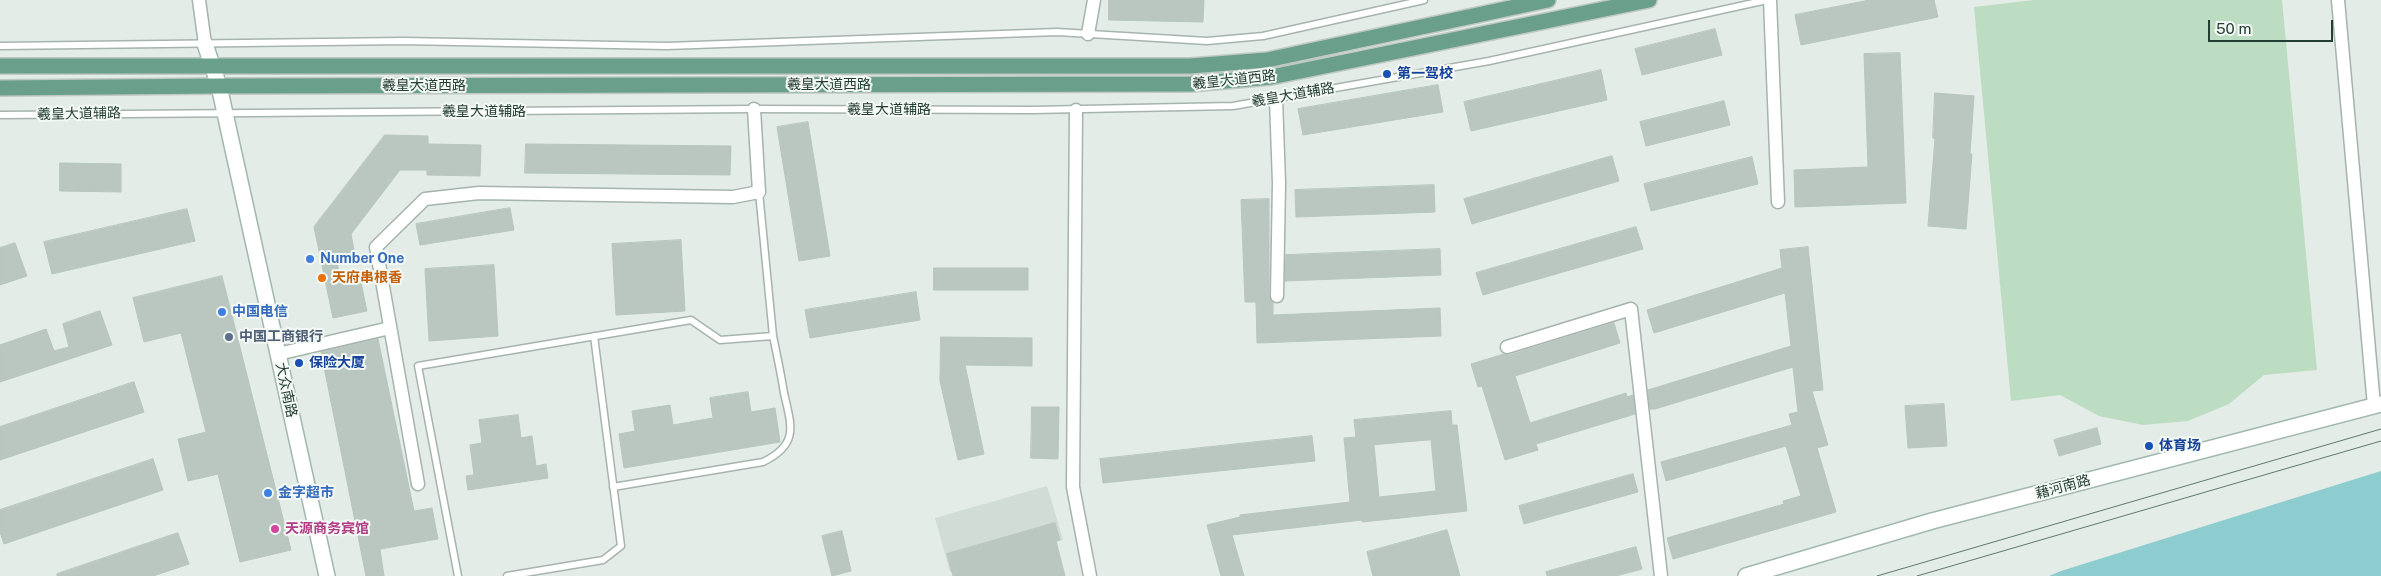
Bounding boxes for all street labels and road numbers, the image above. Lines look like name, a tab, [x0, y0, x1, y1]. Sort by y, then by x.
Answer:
street label: 羲皇大道西路	[1191, 67, 1277, 93]
street label: 羲皇大道西路	[787, 77, 871, 93]
street label: 羲皇大道西路	[382, 78, 466, 94]
street label: 羲皇大道辅路	[1250, 79, 1336, 111]
street label: 羲皇大道辅路	[847, 102, 931, 118]
street label: 羲皇大道辅路	[442, 104, 526, 120]
street label: 羲皇大道辅路	[37, 105, 121, 123]
street label: 大众南路	[272, 361, 300, 419]
street label: 藉河南路	[2034, 472, 2092, 502]

